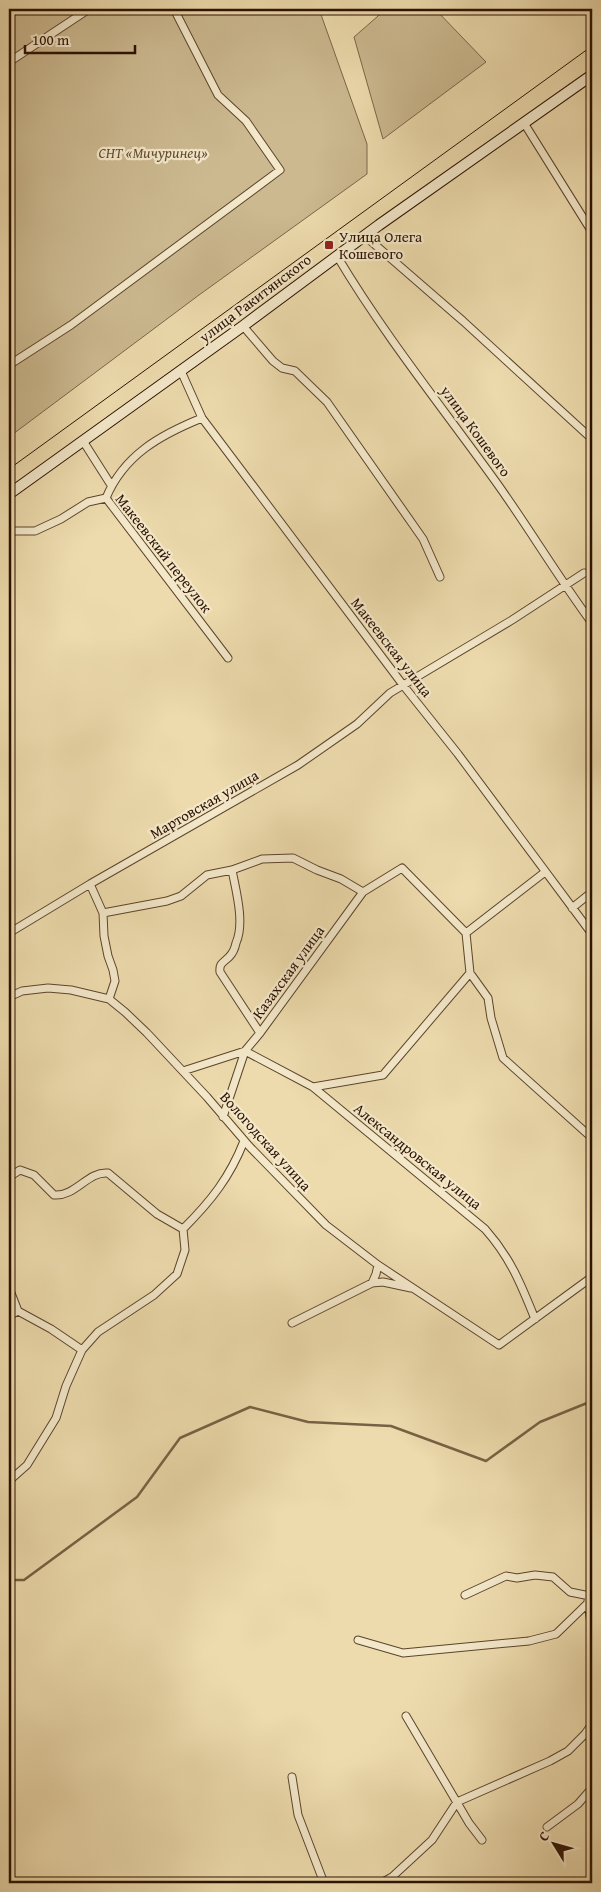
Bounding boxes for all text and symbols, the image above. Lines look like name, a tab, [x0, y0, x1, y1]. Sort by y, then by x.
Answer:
scale bar	[25, 22, 135, 54]
text: 100 m	[32, 29, 70, 50]
park label: СНТ «Мичуринец»	[98, 142, 208, 163]
place label: Улица Олега Кошевого	[339, 226, 423, 264]
marker: Улица Олега Кошевого	[323, 239, 335, 251]
street label: улица Ракитянского	[194, 249, 316, 348]
street label: улица Кошевого	[435, 380, 516, 481]
street label: Макеевский переулок	[111, 489, 217, 617]
street label: Макеевская улица	[346, 593, 438, 702]
street label: Мартовская улица	[146, 764, 263, 844]
street label: Казахская улица	[247, 920, 330, 1023]
street label: Вологодская улица	[216, 1087, 317, 1196]
street label: Александровская улица	[350, 1098, 487, 1215]
north arrow	[528, 1820, 578, 1870]
text: С	[533, 1827, 554, 1845]

